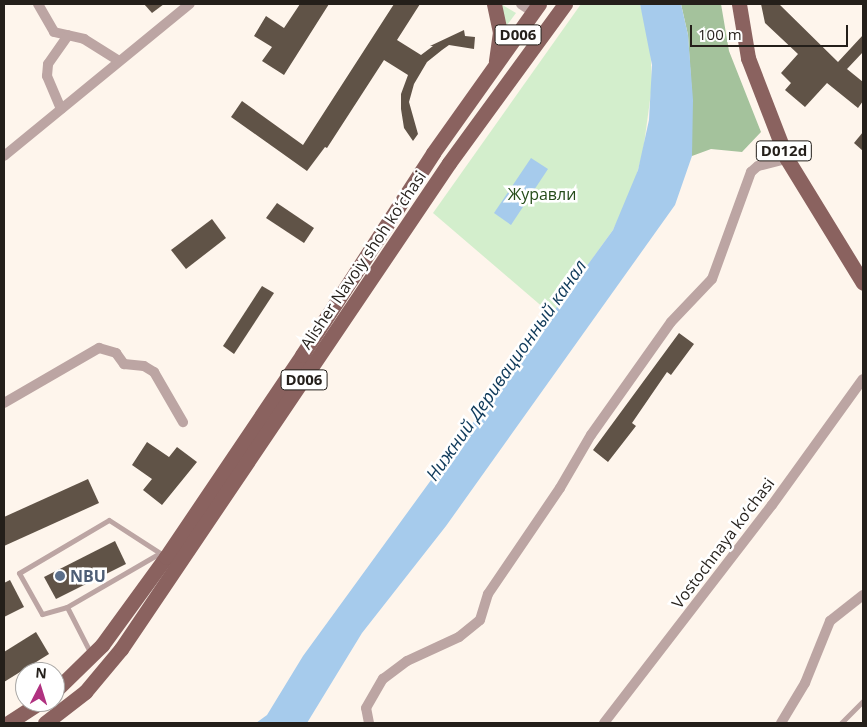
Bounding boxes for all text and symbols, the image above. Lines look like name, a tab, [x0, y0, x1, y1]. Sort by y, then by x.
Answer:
scale bar	[692, 15, 850, 47]
road number: D006	[494, 22, 542, 48]
text: 100 m	[698, 24, 742, 44]
road number: D012d	[755, 138, 813, 164]
street label: Alisher Navoiy shoh koʻchasi	[296, 167, 430, 353]
park label: Журавли	[508, 184, 576, 204]
water label: Нижний Деривационный канал	[421, 255, 591, 485]
road number: D006	[280, 368, 328, 392]
street label: Vostochnaya ko‘chasi	[668, 474, 778, 612]
place label: NBU	[70, 566, 106, 586]
marker: NBU	[54, 570, 66, 582]
north arrow	[15, 662, 65, 712]
text: N	[35, 663, 48, 683]

